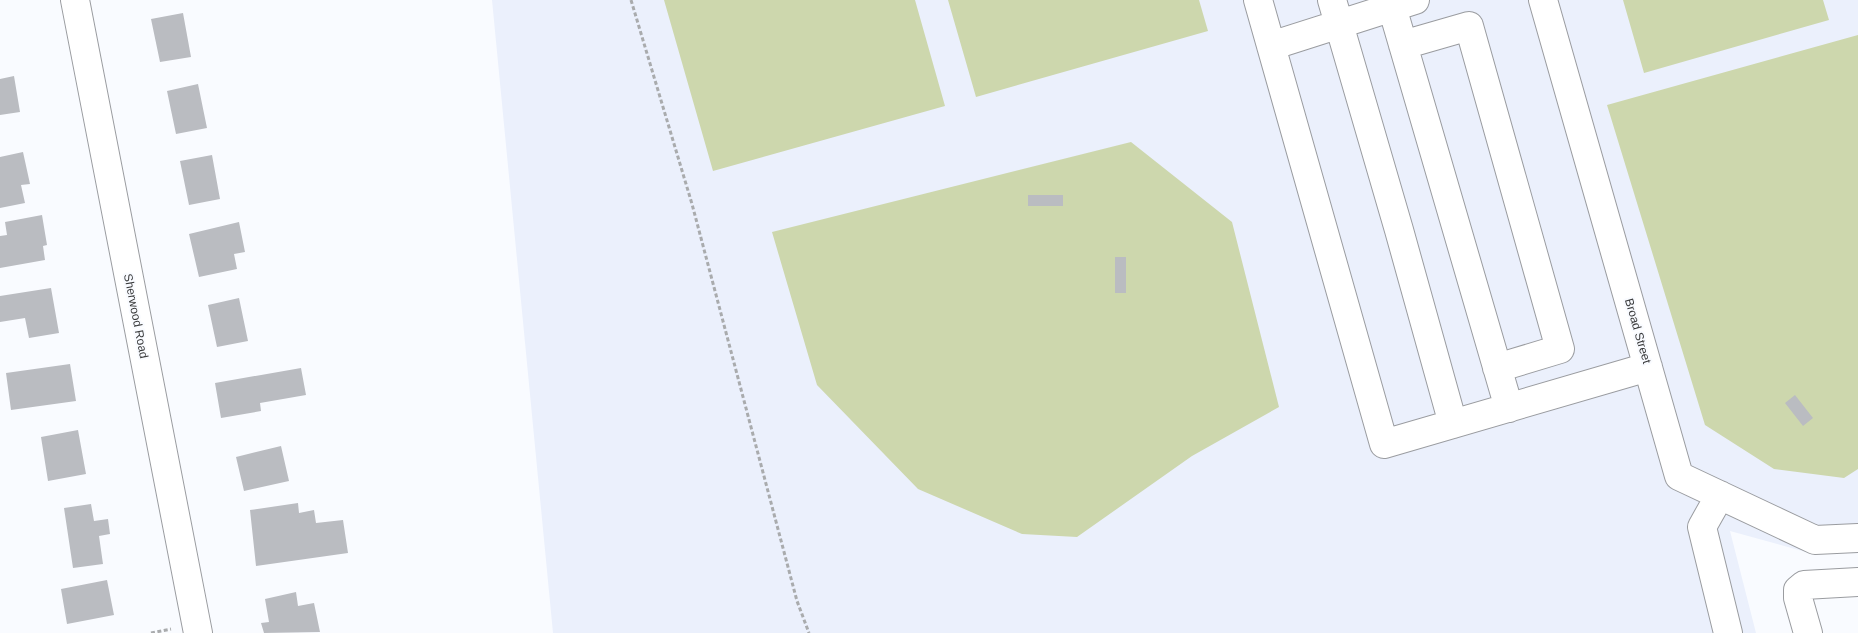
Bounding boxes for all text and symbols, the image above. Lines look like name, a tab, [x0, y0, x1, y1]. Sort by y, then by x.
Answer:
street label: Sherwood Road	[121, 272, 151, 360]
street label: Broad Street	[1622, 297, 1654, 366]

